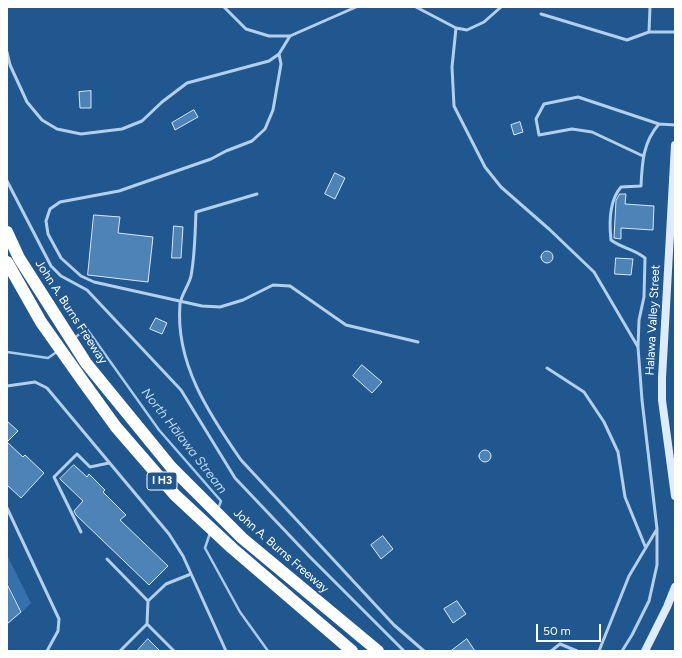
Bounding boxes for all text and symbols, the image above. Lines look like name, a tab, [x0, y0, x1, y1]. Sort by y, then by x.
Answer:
street label: John A. Burns Freeway	[32, 257, 110, 367]
street label: Halawa Valley Street	[643, 264, 663, 376]
water label: North Hālawa Stream	[138, 385, 230, 497]
road number: I H3	[147, 472, 177, 490]
street label: John A. Burns Freeway	[230, 506, 332, 596]
scale bar	[538, 616, 603, 642]
text: 50 m	[543, 624, 571, 638]

